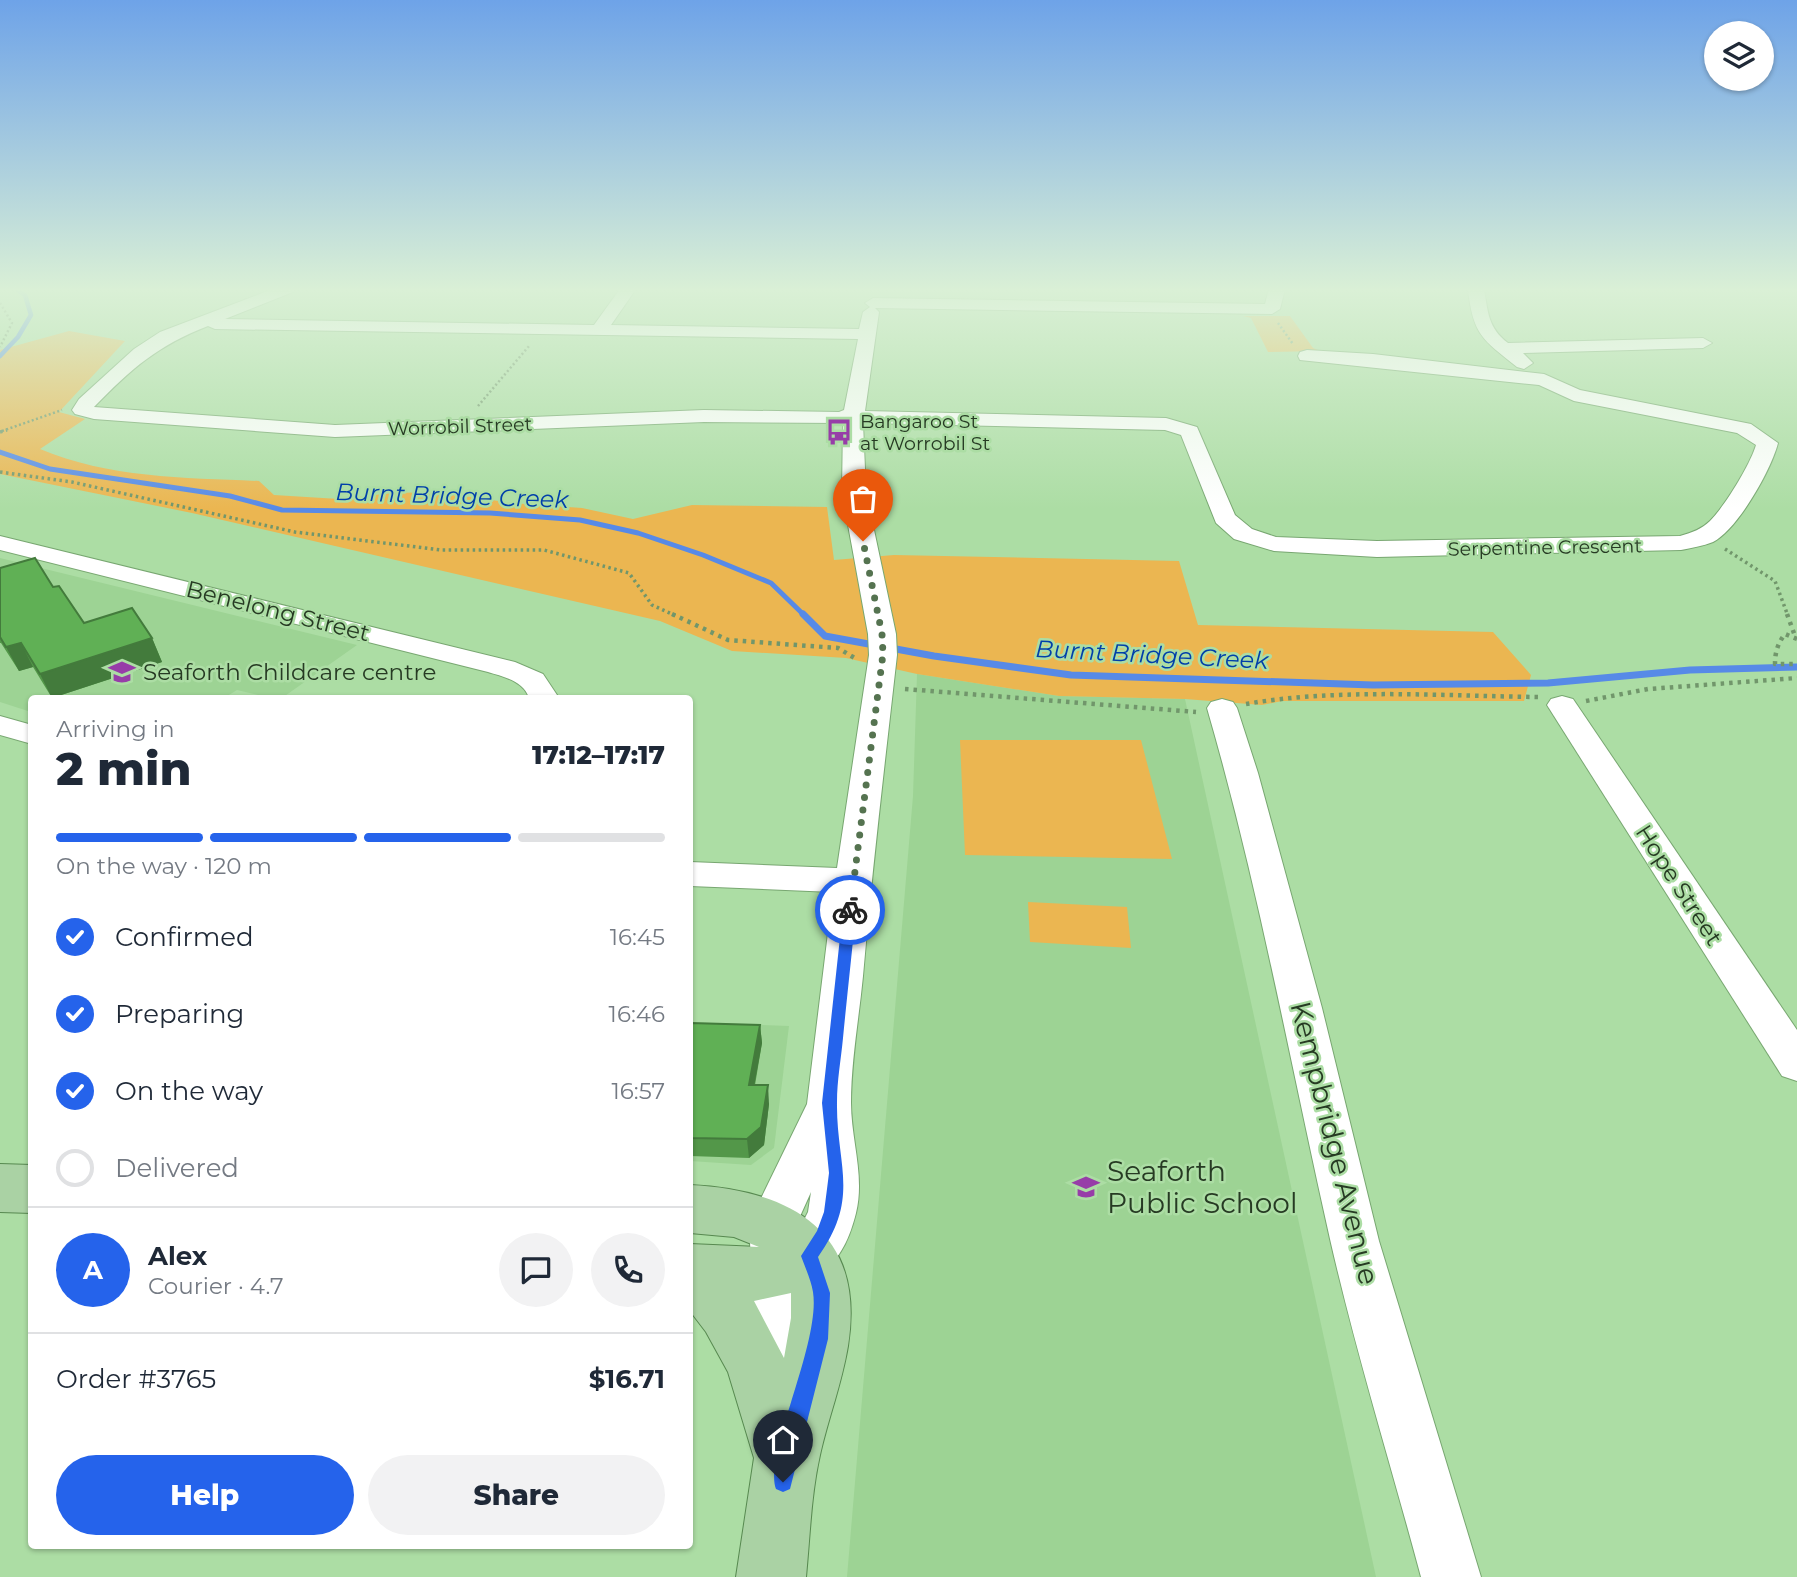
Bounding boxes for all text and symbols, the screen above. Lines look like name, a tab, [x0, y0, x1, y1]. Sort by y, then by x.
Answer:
map controls	[1704, 21, 1774, 91]
button: layers	[1704, 21, 1774, 91]
place label: Bangaroo St at Worrobil St	[860, 410, 990, 455]
street label: Worrobil Street	[388, 412, 533, 441]
bus stop icon: Bangaroo St at Worrobil St	[824, 417, 854, 447]
pin	[833, 469, 893, 541]
water label: Burnt Bridge Creek	[335, 477, 571, 514]
icon: bag	[844, 480, 882, 518]
street label: Serpentine Crescent	[1448, 534, 1643, 561]
street label: Benelong Street	[183, 575, 373, 647]
water label: Burnt Bridge Creek	[1035, 634, 1271, 675]
school or university icon: Seaforth Childcare centre	[107, 657, 137, 687]
place label: Seaforth Childcare centre	[143, 658, 436, 686]
text: Arriving in	[56, 715, 175, 743]
text: 17:12–17:17	[532, 739, 665, 771]
text: 2 min	[56, 740, 191, 797]
street label: Hope Street	[1630, 819, 1728, 951]
text: On the way · 120 m	[56, 852, 272, 880]
courier	[815, 875, 885, 945]
icon: bike	[831, 891, 869, 929]
icon: check	[56, 918, 94, 956]
text: Confirmed	[115, 921, 254, 953]
text: 16:45	[610, 923, 665, 951]
icon: check	[56, 995, 94, 1033]
text: Preparing	[115, 998, 244, 1030]
street label: Kempbridge Avenue	[1283, 998, 1387, 1288]
text: 16:46	[609, 1000, 665, 1028]
icon: check	[56, 1072, 94, 1110]
text: On the way	[115, 1075, 263, 1107]
text: 16:57	[612, 1077, 665, 1105]
text: Delivered	[115, 1152, 239, 1184]
place label: Seaforth Public School	[1107, 1154, 1297, 1220]
school or university icon: Seaforth Public School	[1071, 1172, 1101, 1202]
button: chat	[499, 1233, 573, 1307]
button: phone	[591, 1233, 665, 1307]
text: Alex	[148, 1240, 207, 1272]
text: A	[83, 1254, 103, 1286]
text: Courier · 4.7	[148, 1272, 284, 1300]
text: Order #3765	[56, 1363, 216, 1395]
text: $16.71	[589, 1363, 665, 1395]
pin	[753, 1410, 813, 1482]
icon: home	[764, 1421, 802, 1459]
button: Help	[56, 1455, 354, 1535]
button: Share	[368, 1455, 665, 1535]

